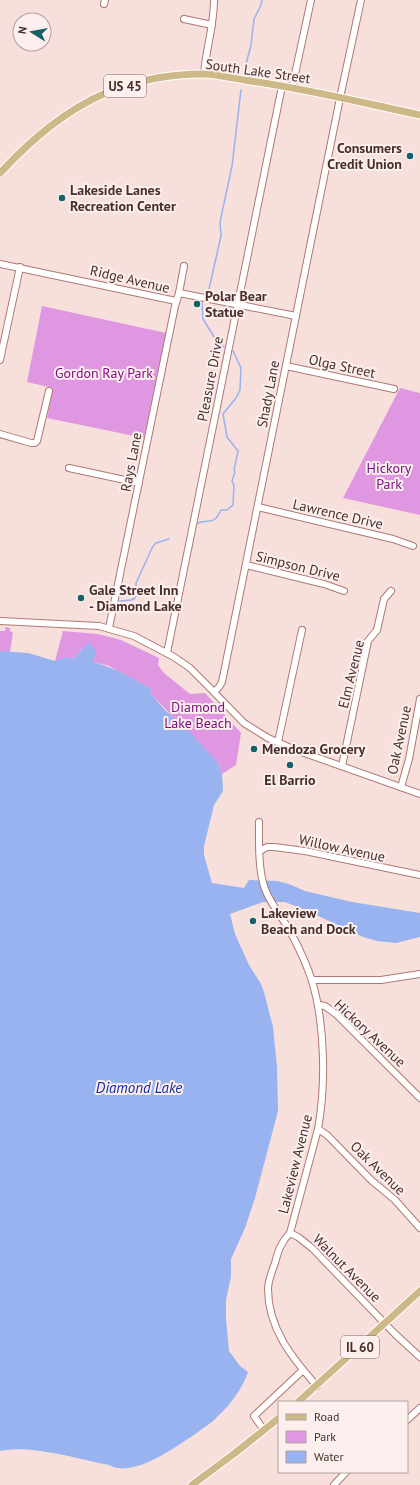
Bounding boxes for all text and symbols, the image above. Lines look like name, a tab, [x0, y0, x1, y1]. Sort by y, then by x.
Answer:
north arrow	[12, 12, 52, 52]
text: N	[15, 25, 30, 35]
street label: South Lake Street	[204, 55, 312, 87]
road number: US 45	[104, 75, 146, 97]
place label: Consumers Credit Union	[327, 139, 402, 173]
marker: Consumers Credit Union	[405, 151, 415, 161]
place label: Lakeside Lanes Recreation Center	[70, 181, 176, 215]
marker: Lakeside Lanes Recreation Center	[57, 193, 67, 203]
street label: Ridge Avenue	[88, 261, 172, 297]
place label: Polar Bear Statue	[205, 287, 267, 321]
marker: Polar Bear Statue	[192, 299, 202, 309]
street label: Pleasure Drive	[193, 335, 227, 423]
street label: Olga Street	[307, 350, 377, 382]
street label: Shady Lane	[253, 359, 283, 429]
park label: Gordon Ray Park	[55, 364, 153, 382]
street label: Rays Lane	[116, 431, 146, 493]
park label: Hickory Park	[367, 459, 412, 493]
street label: Lawrence Drive	[291, 495, 385, 533]
street label: Simpson Drive	[254, 547, 342, 585]
place label: Gale Street Inn - Diamond Lake	[89, 581, 182, 615]
marker: Gale Street Inn - Diamond Lake	[76, 593, 86, 603]
street label: Elm Avenue	[334, 638, 368, 710]
park label: Diamond Lake Beach	[164, 698, 232, 732]
street label: Oak Avenue	[383, 704, 415, 776]
place label: Mendoza Grocery	[262, 740, 365, 758]
marker: Mendoza Grocery	[249, 744, 259, 754]
marker: El Barrio	[285, 760, 295, 770]
place label: El Barrio	[264, 771, 316, 789]
street label: Willow Avenue	[297, 830, 387, 866]
place label: Lakeview Beach and Dock	[261, 904, 356, 938]
marker: Lakeview Beach and Dock	[248, 916, 258, 926]
street label: Hickory Avenue	[330, 995, 410, 1071]
water label: Diamond Lake	[96, 1078, 182, 1097]
street label: Lakeview Avenue	[274, 1112, 316, 1216]
street label: Oak Avenue	[347, 1137, 409, 1199]
street label: Walnut Avenue	[309, 1230, 385, 1306]
road number: IL 60	[341, 1336, 379, 1358]
legend	[278, 1401, 408, 1473]
text: Road	[314, 1409, 339, 1424]
text: Park	[314, 1429, 336, 1444]
text: Water	[314, 1449, 344, 1464]

